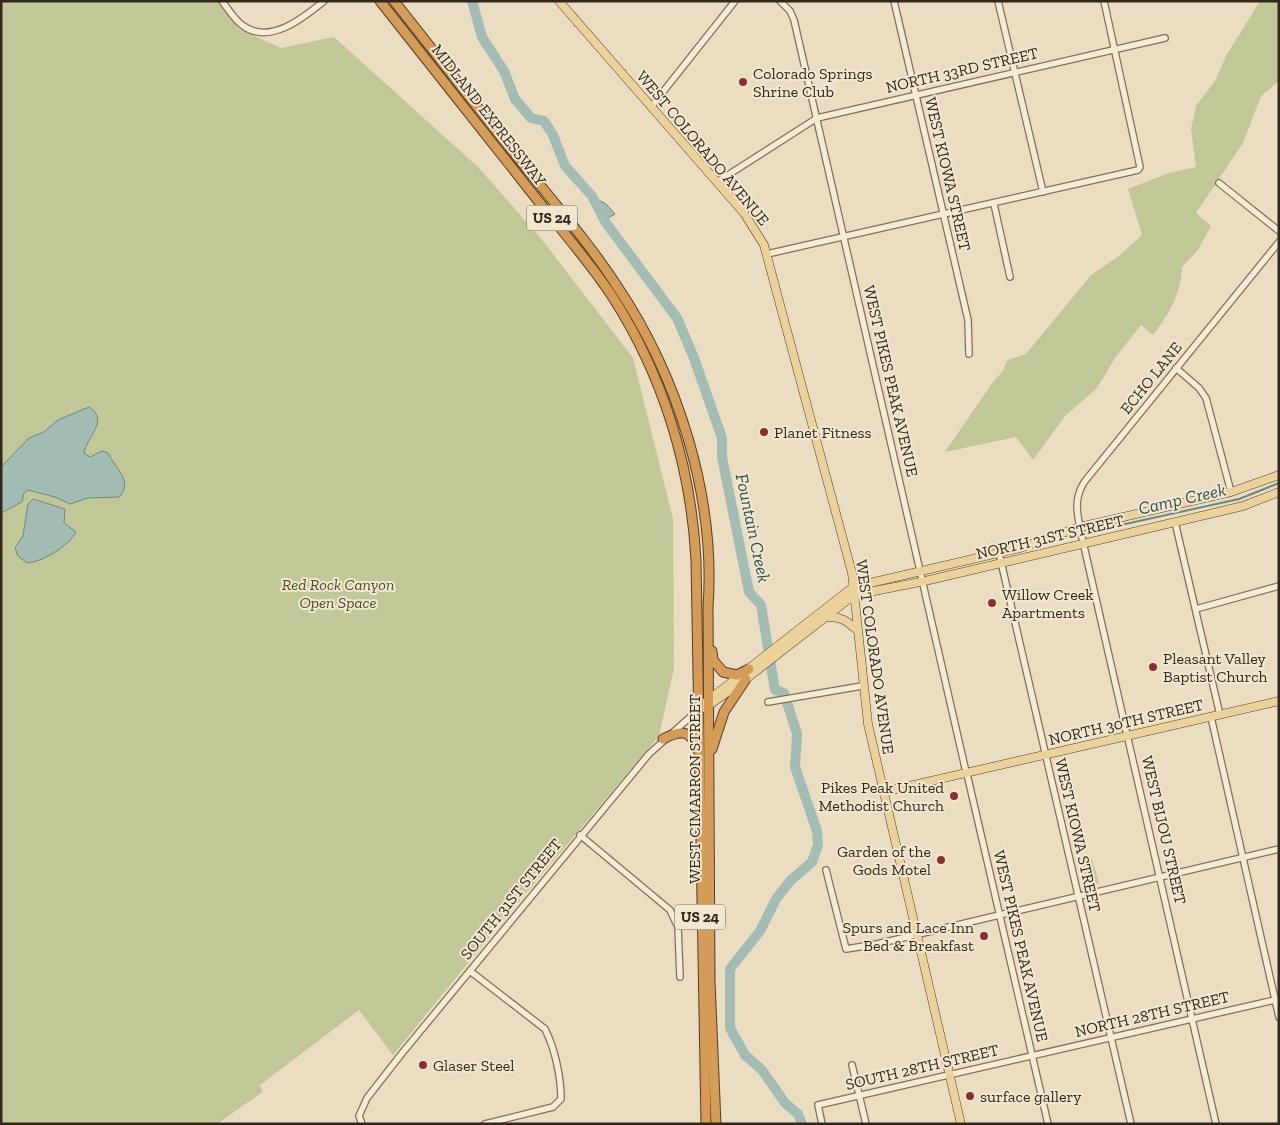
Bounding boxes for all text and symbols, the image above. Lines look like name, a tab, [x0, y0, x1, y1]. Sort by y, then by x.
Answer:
street label: MIDLAND EXPRESSWAY	[428, 41, 550, 190]
street label: NORTH 33RD STREET	[884, 43, 1040, 97]
place label: Colorado Springs Shrine Club	[753, 64, 873, 101]
street label: WEST COLORADO AVENUE	[633, 67, 773, 229]
marker: Colorado Springs Shrine Club	[737, 76, 749, 88]
street label: WEST KIOWA STREET	[921, 95, 975, 253]
road number: US 24	[527, 206, 577, 230]
street label: WEST PIKES PEAK AVENUE	[860, 283, 922, 479]
street label: ECHO LANE	[1116, 338, 1186, 418]
place label: Planet Fitness	[774, 423, 871, 442]
marker: Planet Fitness	[758, 426, 770, 438]
water label: Fountain Creek	[731, 471, 775, 585]
water label: Camp Creek	[1136, 478, 1228, 520]
street label: NORTH 31ST STREET	[974, 511, 1126, 563]
street label: WEST COLORADO AVENUE	[852, 559, 898, 755]
park label: Red Rock Canyon Open Space	[282, 575, 394, 612]
place label: Willow Creek Apartments	[1002, 585, 1094, 622]
marker: Willow Creek Apartments	[986, 597, 998, 609]
place label: Pleasant Valley Baptist Church	[1163, 649, 1268, 686]
marker: Pleasant Valley Baptist Church	[1147, 661, 1159, 673]
street label: WEST CIMARRON STREET	[685, 694, 704, 884]
street label: NORTH 30TH STREET	[1047, 695, 1205, 749]
street label: WEST BIJOU STREET	[1138, 754, 1190, 906]
street label: WEST KIOWA STREET	[1051, 756, 1105, 914]
place label: Pikes Peak United Methodist Church	[818, 778, 944, 815]
marker: Pikes Peak United Methodist Church	[948, 790, 960, 802]
street label: SOUTH 31ST STREET	[456, 835, 566, 963]
place label: Garden of the Gods Motel	[837, 842, 931, 879]
street label: WEST PIKES PEAK AVENUE	[990, 848, 1052, 1044]
marker: Garden of the Gods Motel	[935, 854, 947, 866]
road number: US 24	[675, 904, 725, 930]
place label: Spurs and Lace Inn Bed & Breakfast	[843, 918, 975, 955]
marker: Spurs and Lace Inn Bed & Breakfast	[978, 930, 990, 942]
street label: NORTH 28TH STREET	[1073, 987, 1231, 1041]
street label: SOUTH 28TH STREET	[844, 1040, 1001, 1094]
place label: Glaser Steel	[433, 1056, 514, 1075]
marker: Glaser Steel	[417, 1059, 429, 1071]
place label: surface gallery	[980, 1087, 1082, 1106]
marker: surface gallery	[964, 1090, 976, 1102]

